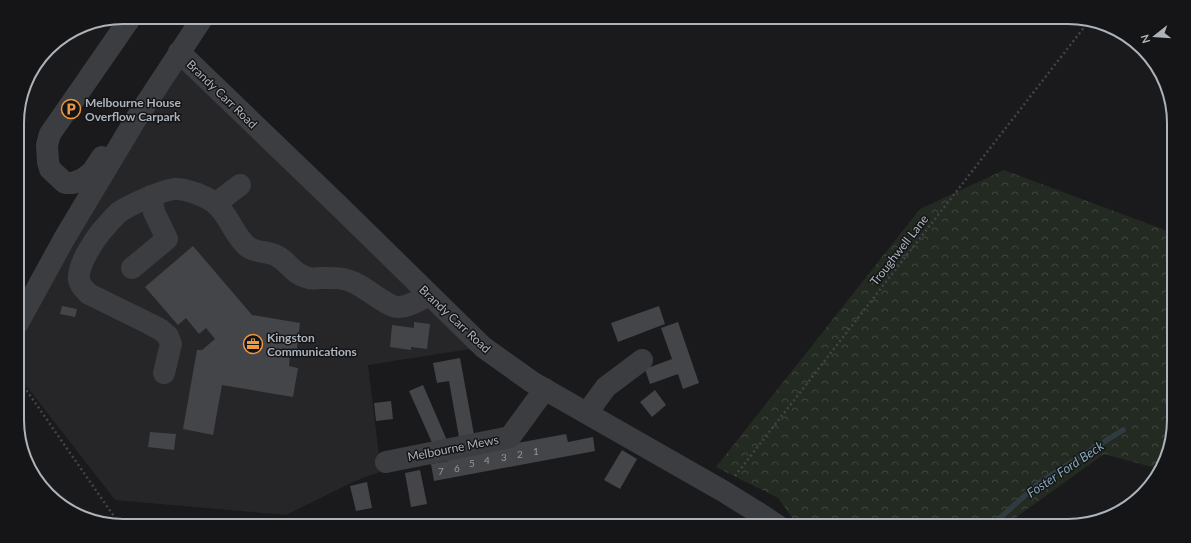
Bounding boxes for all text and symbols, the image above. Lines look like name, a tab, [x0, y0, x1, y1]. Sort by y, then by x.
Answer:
north arrow	[1135, 16, 1175, 56]
text: N	[1138, 33, 1152, 45]
street label: Brandy Carr Road	[184, 57, 260, 131]
place label: Melbourne House Overflow Carpark	[85, 95, 182, 124]
parking icon: Melbourne House Overflow Carpark	[60, 98, 82, 120]
street label: Troughwell Lane	[867, 212, 931, 288]
street label: Brandy Carr Road	[416, 282, 494, 356]
place label: Kingston Communications	[267, 330, 357, 359]
office icon: Kingston Communications	[242, 333, 264, 355]
street label: Melbourne Mews	[406, 432, 500, 464]
water label: Foster Ford Beck	[1023, 437, 1107, 501]
house number: 1	[533, 445, 539, 457]
house number: 2	[517, 448, 523, 460]
house number: 3	[501, 451, 507, 463]
house number: 4	[484, 454, 490, 466]
house number: 5	[469, 457, 475, 469]
house number: 6	[454, 462, 460, 474]
house number: 7	[438, 465, 444, 477]

